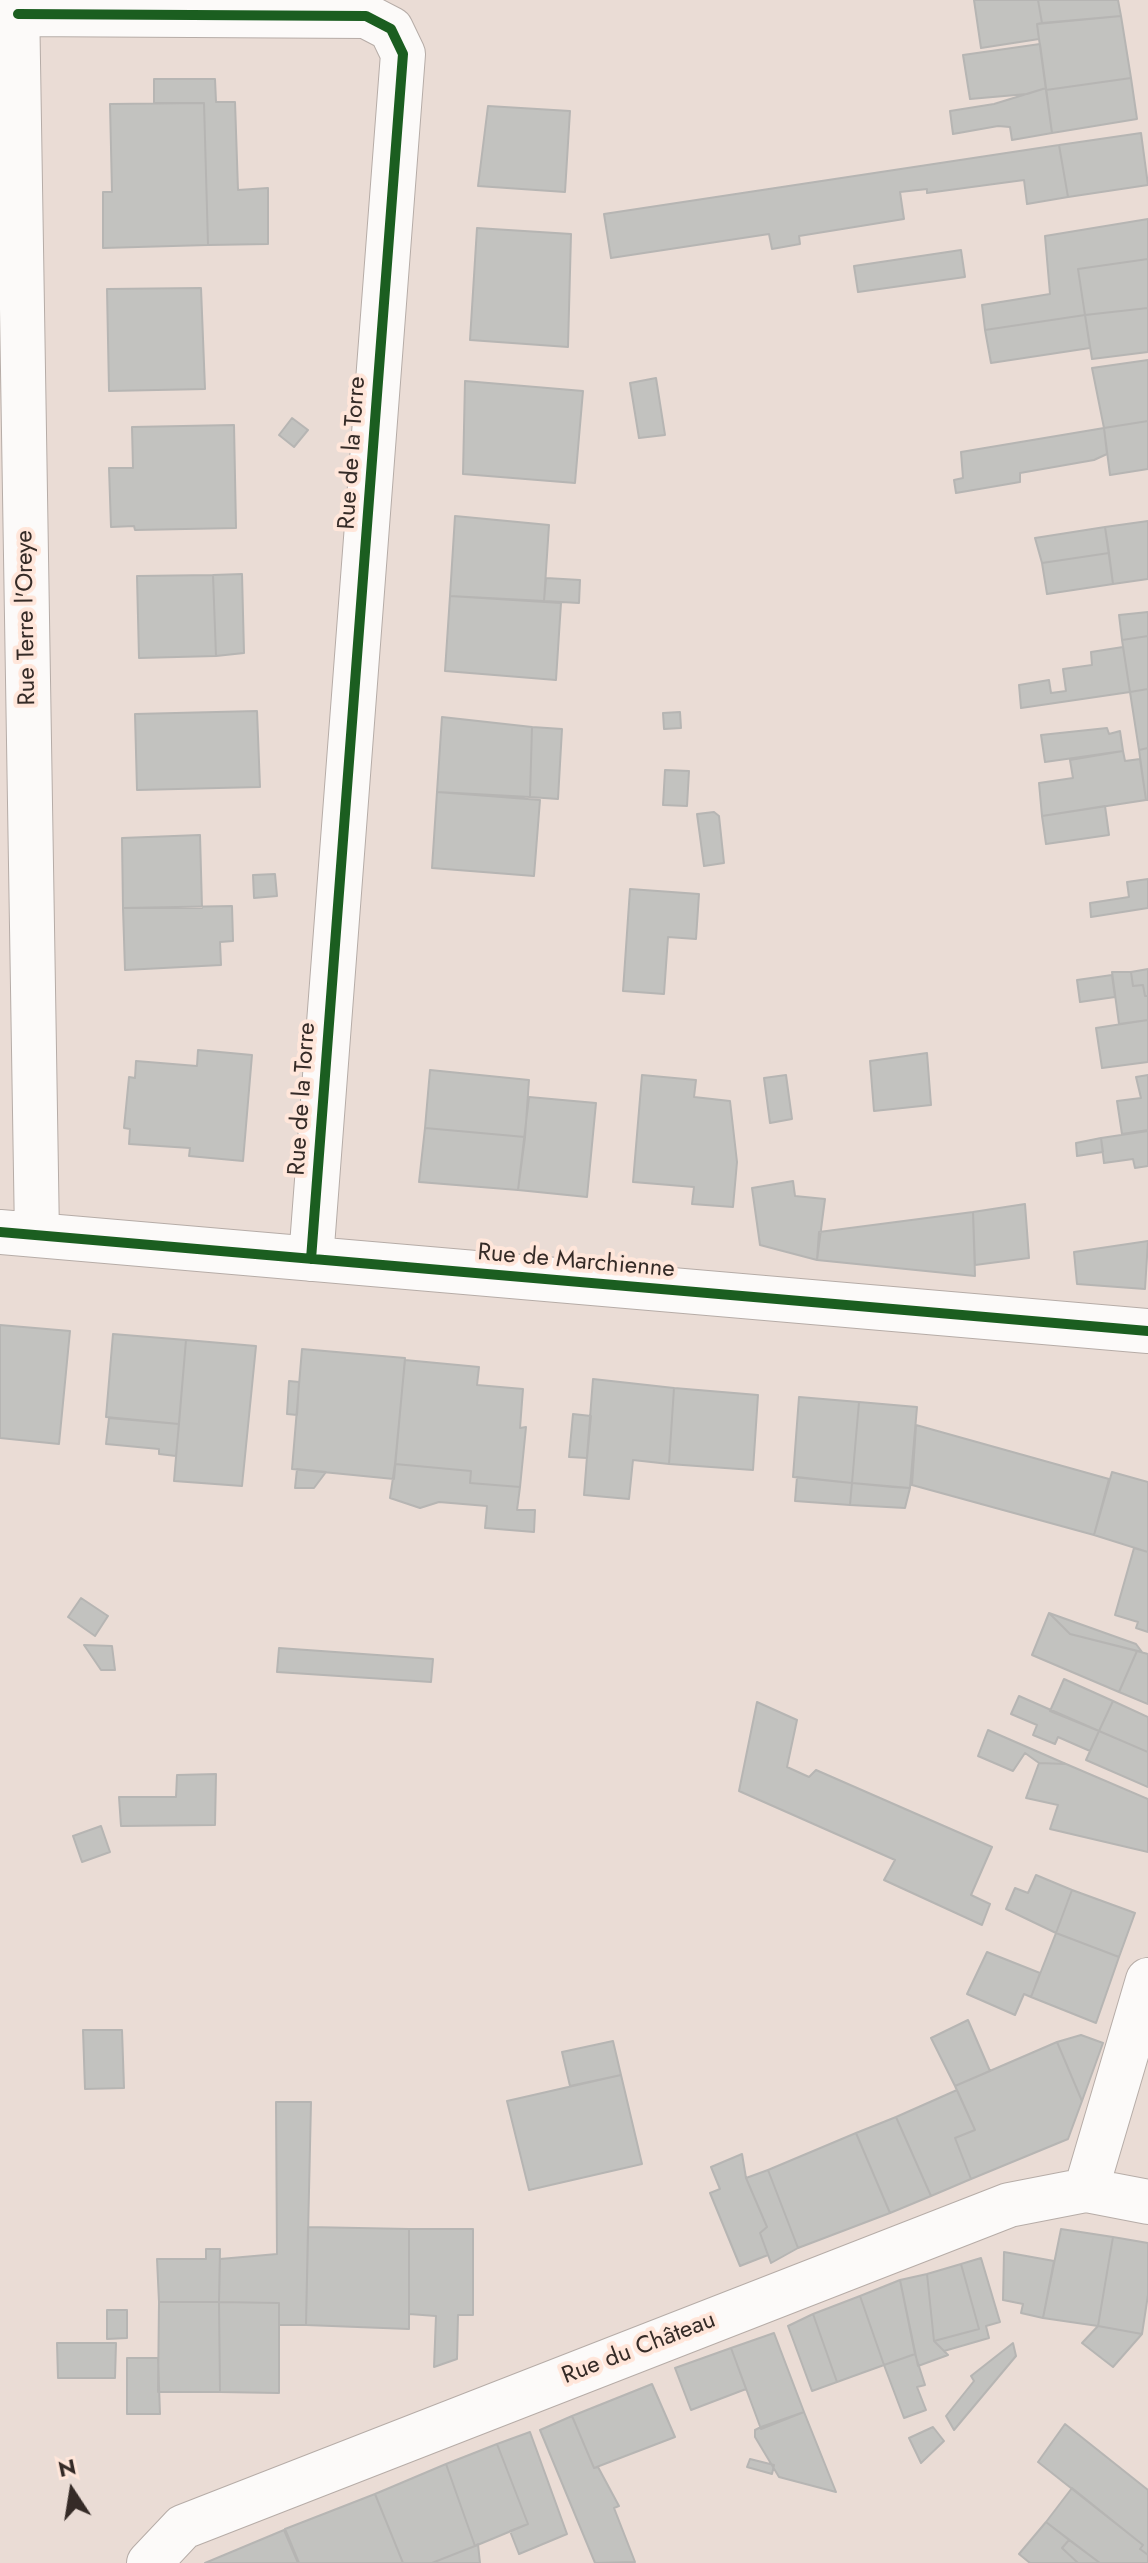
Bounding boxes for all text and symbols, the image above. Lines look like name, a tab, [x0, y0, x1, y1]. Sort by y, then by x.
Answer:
street label: Rue de la Torre	[333, 375, 373, 531]
street label: Rue Terre l'Oreye	[11, 530, 43, 706]
street label: Rue de la Torre	[283, 1021, 323, 1177]
street label: Rue de Marchienne	[476, 1239, 676, 1285]
street label: Rue du Château	[558, 2307, 720, 2391]
text: N	[55, 2450, 79, 2485]
north arrow	[32, 2451, 112, 2531]

